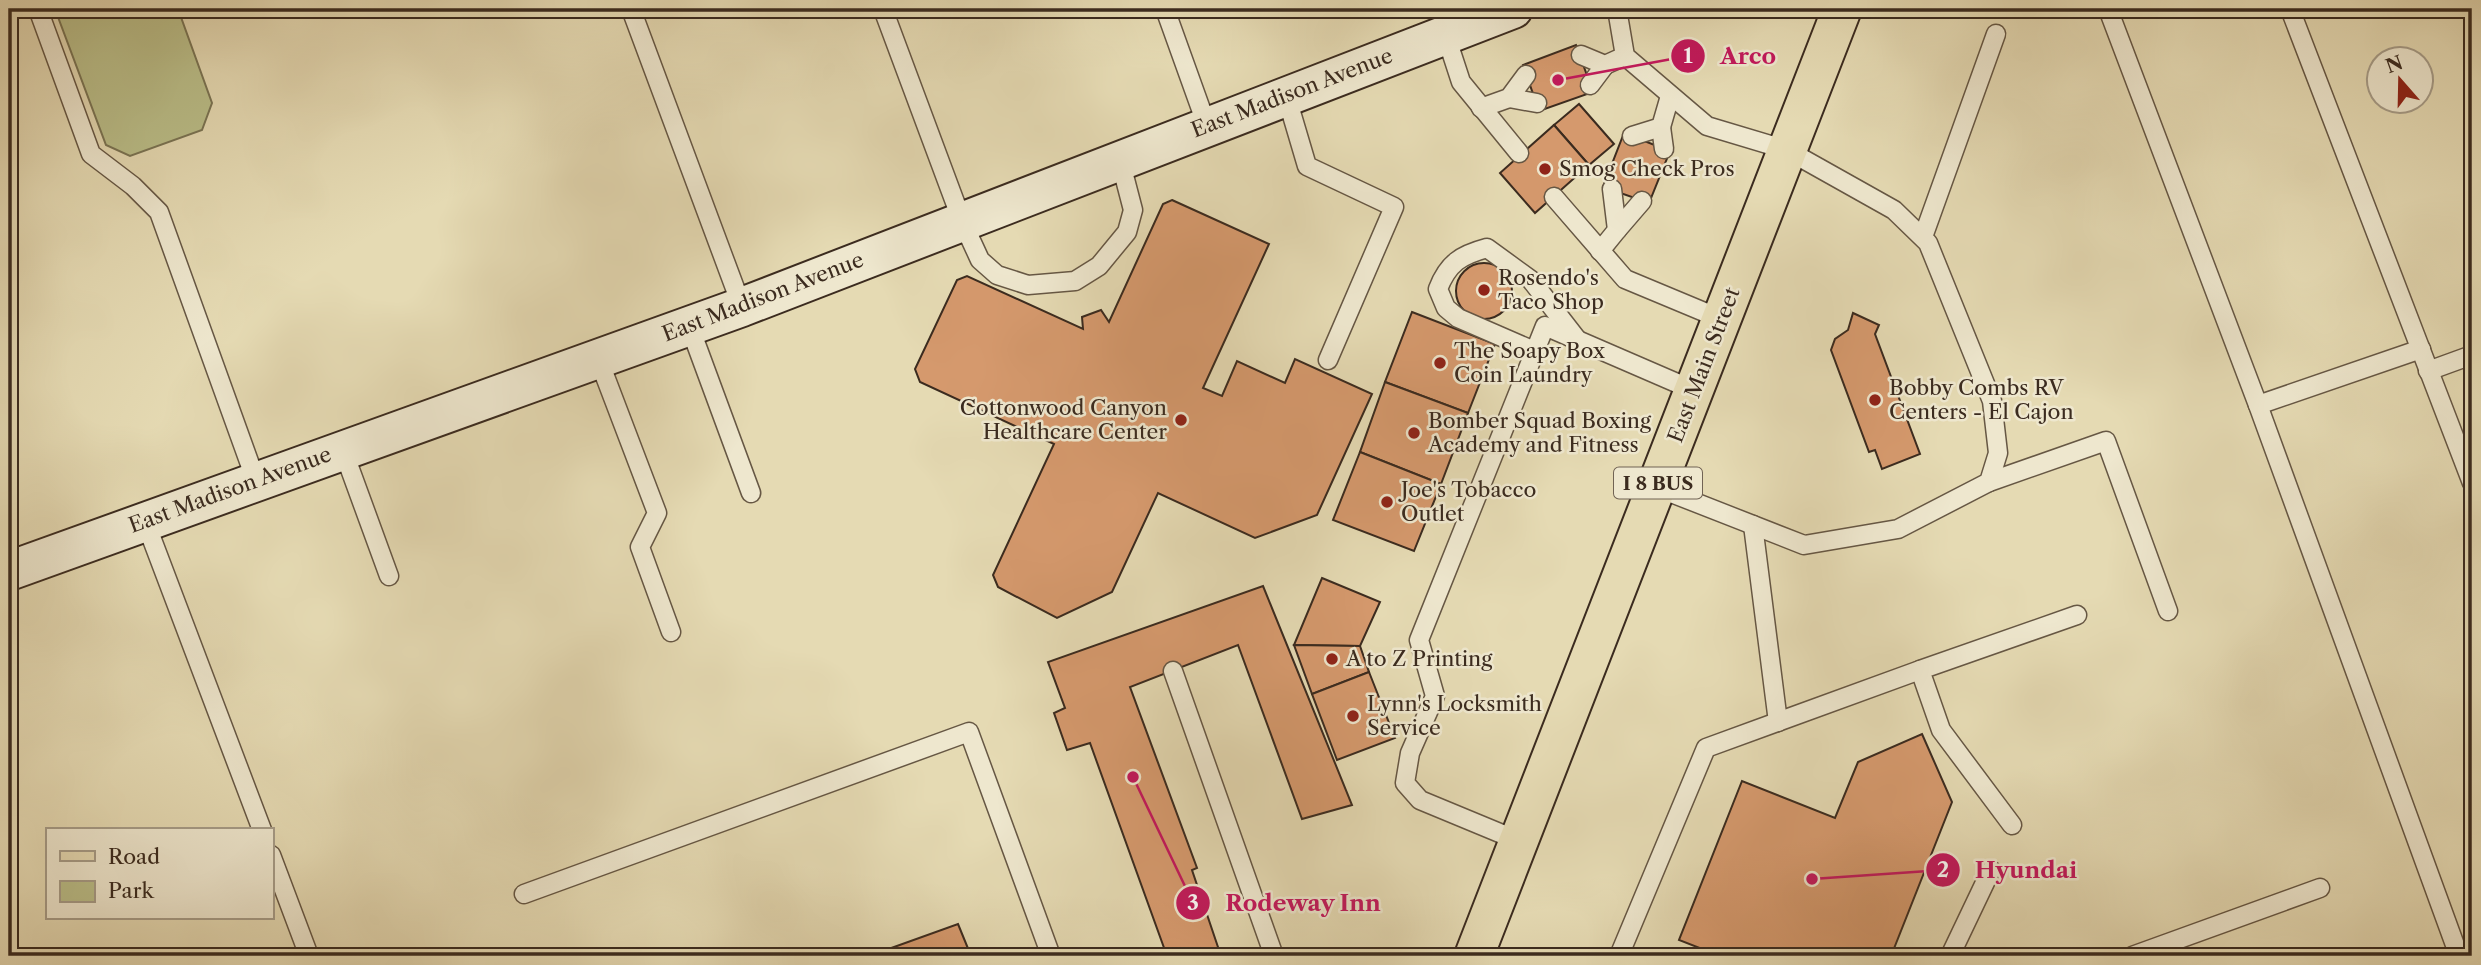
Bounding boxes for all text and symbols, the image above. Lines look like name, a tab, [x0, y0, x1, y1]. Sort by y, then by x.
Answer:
callout: Arco	[1671, 34, 1790, 78]
text: Arco	[1719, 42, 1776, 70]
street label: East Madison Avenue	[1188, 43, 1396, 142]
text: 1	[1683, 43, 1693, 68]
north arrow	[2366, 46, 2436, 116]
text: N	[2383, 51, 2406, 78]
place label: Smog Check Pros	[1559, 156, 1735, 181]
marker: Smog Check Pros	[1537, 161, 1553, 177]
street label: East Madison Avenue	[659, 247, 867, 346]
place label: Rosendo's Taco Shop	[1498, 265, 1604, 314]
marker: Rosendo's Taco Shop	[1476, 282, 1492, 298]
street label: East Main Street	[1662, 283, 1745, 446]
place label: The Soapy Box Coin Laundry	[1454, 338, 1606, 387]
marker: The Soapy Box Coin Laundry	[1432, 355, 1448, 371]
place label: Bobby Combs RV Centers - El Cajon	[1889, 375, 2074, 424]
marker: Bobby Combs RV Centers - El Cajon	[1867, 392, 1883, 408]
place label: Cottonwood Canyon Healthcare Center	[960, 395, 1167, 444]
place label: Bomber Squad Boxing Academy and Fitness	[1427, 408, 1652, 457]
marker: Cottonwood Canyon Healthcare Center	[1173, 412, 1189, 428]
marker: Bomber Squad Boxing Academy and Fitness	[1406, 425, 1422, 441]
street label: East Madison Avenue	[125, 441, 334, 538]
road number: I 8 BUS	[1614, 468, 1702, 498]
place label: Joe's Tobacco Outlet	[1398, 477, 1536, 526]
marker: Joe's Tobacco Outlet	[1379, 494, 1395, 510]
place label: A to Z Printing	[1345, 646, 1493, 671]
marker: A to Z Printing	[1324, 651, 1340, 667]
place label: Lynn's Locksmith Service	[1367, 691, 1542, 740]
marker: Lynn's Locksmith Service	[1345, 708, 1361, 724]
legend	[46, 828, 273, 920]
text: Road	[108, 844, 160, 869]
callout: Hyundai	[1925, 848, 2091, 892]
text: Hyundai	[1975, 856, 2077, 884]
text: 2	[1937, 857, 1949, 882]
text: Park	[108, 878, 154, 903]
callout: Rodeway Inn	[1176, 881, 1395, 925]
text: Rodeway Inn	[1225, 889, 1381, 917]
text: 3	[1187, 890, 1199, 915]

